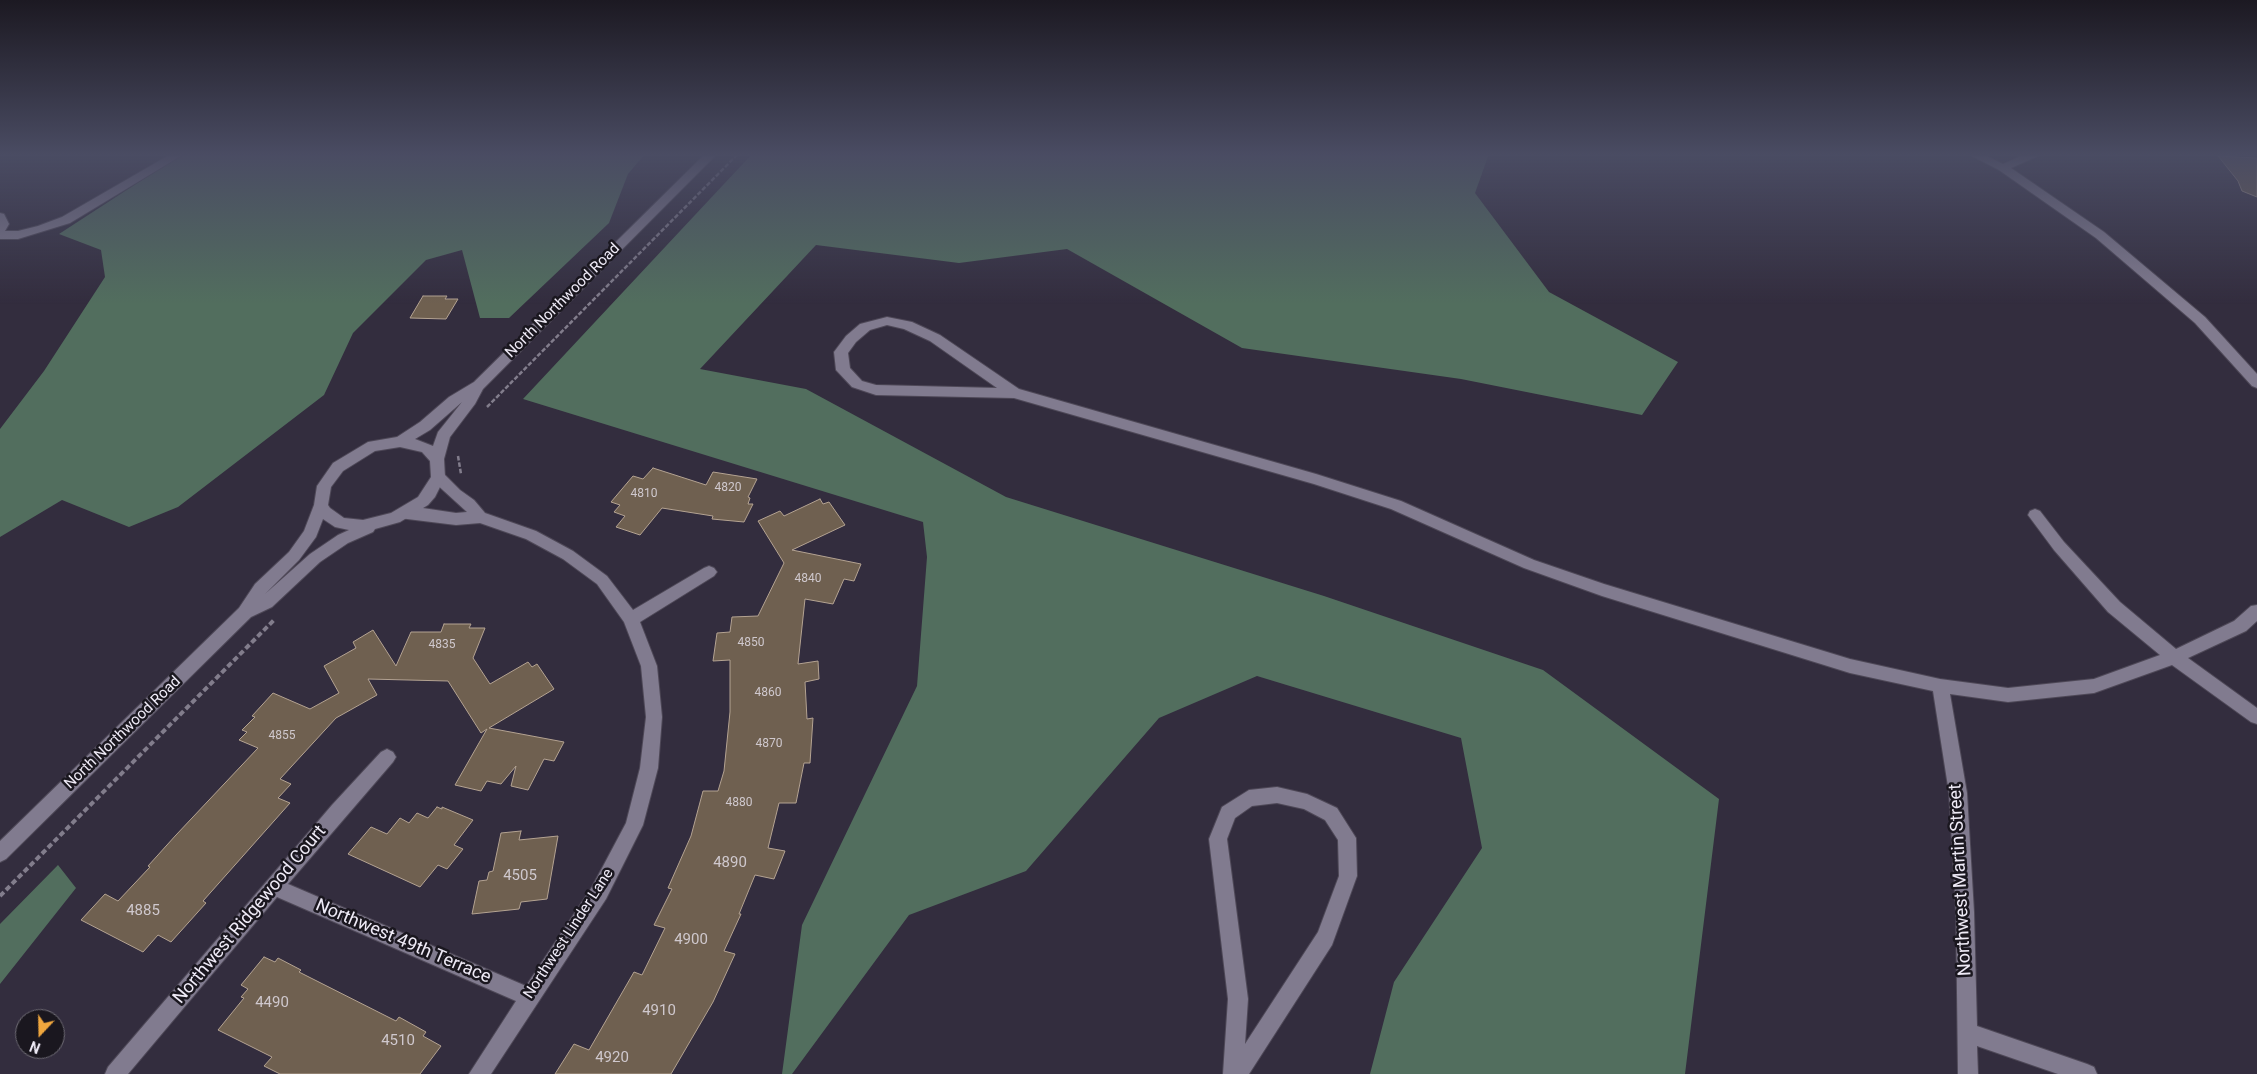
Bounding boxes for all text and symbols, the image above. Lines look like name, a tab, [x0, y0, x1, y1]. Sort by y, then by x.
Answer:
street label: North Northwood Road	[502, 240, 624, 362]
house number: 4820	[715, 481, 741, 495]
house number: 4810	[631, 487, 657, 501]
house number: 4840	[795, 572, 821, 586]
house number: 4850	[738, 636, 764, 650]
house number: 4835	[429, 638, 455, 652]
street label: North Northwood Road	[61, 673, 185, 793]
house number: 4860	[755, 686, 781, 700]
house number: 4855	[269, 729, 295, 743]
house number: 4870	[756, 737, 782, 751]
street label: Northwest Martin Street	[1945, 783, 1977, 977]
house number: 4880	[726, 796, 752, 810]
street label: Northwest Ridgewood Court	[169, 821, 331, 1009]
house number: 4890	[713, 854, 747, 872]
street label: Northwest Linder Lane	[520, 866, 618, 1002]
house number: 4505	[503, 867, 537, 885]
street label: Northwest 49th Terrace	[312, 895, 494, 989]
house number: 4885	[126, 902, 160, 920]
house number: 4900	[674, 931, 708, 949]
house number: 4490	[255, 994, 289, 1012]
house number: 4910	[642, 1002, 676, 1020]
north arrow	[15, 1009, 65, 1059]
house number: 4510	[381, 1032, 415, 1050]
text: N	[28, 1038, 42, 1056]
house number: 4920	[595, 1049, 629, 1067]

